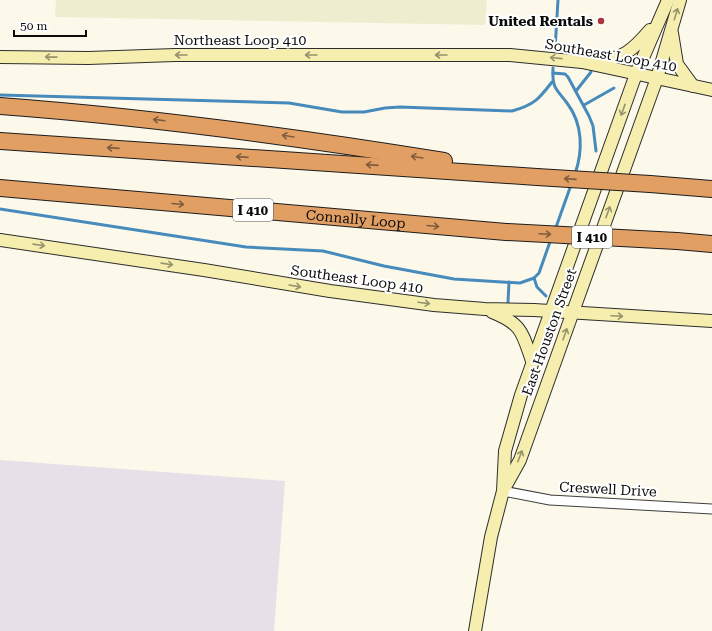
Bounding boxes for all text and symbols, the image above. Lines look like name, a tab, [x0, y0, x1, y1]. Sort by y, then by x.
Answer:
one-way arrow	[673, 8, 680, 21]
scale bar	[14, 12, 86, 38]
place label: United Rentals	[488, 13, 593, 29]
marker: United Rentals	[596, 16, 606, 26]
text: 50 m	[20, 19, 47, 33]
street label: Northeast Loop 410	[174, 32, 306, 48]
street label: Southeast Loop 410	[544, 36, 678, 74]
one-way arrow	[175, 51, 188, 59]
one-way arrow	[305, 51, 318, 59]
one-way arrow	[435, 51, 448, 59]
one-way arrow	[45, 53, 58, 61]
one-way arrow	[550, 55, 563, 62]
one-way arrow	[618, 104, 626, 116]
one-way arrow	[153, 116, 166, 124]
one-way arrow	[282, 132, 295, 140]
one-way arrow	[107, 145, 120, 152]
one-way arrow	[236, 153, 249, 160]
one-way arrow	[411, 153, 424, 161]
one-way arrow	[366, 162, 379, 169]
one-way arrow	[564, 175, 577, 183]
road number: I 410	[233, 199, 273, 221]
one-way arrow	[171, 200, 184, 207]
one-way arrow	[605, 206, 613, 218]
street label: Connally Loop	[305, 207, 406, 231]
one-way arrow	[426, 222, 439, 229]
road number: I 410	[572, 226, 612, 248]
one-way arrow	[538, 231, 551, 238]
one-way arrow	[32, 241, 45, 249]
one-way arrow	[160, 260, 173, 268]
street label: Southeast Loop 410	[290, 262, 424, 296]
street label: East Houston Street	[519, 266, 579, 398]
one-way arrow	[289, 282, 302, 290]
one-way arrow	[417, 300, 430, 307]
one-way arrow	[610, 312, 623, 319]
one-way arrow	[561, 329, 569, 341]
one-way arrow	[517, 451, 525, 463]
street label: Creswell Drive	[559, 478, 657, 500]

